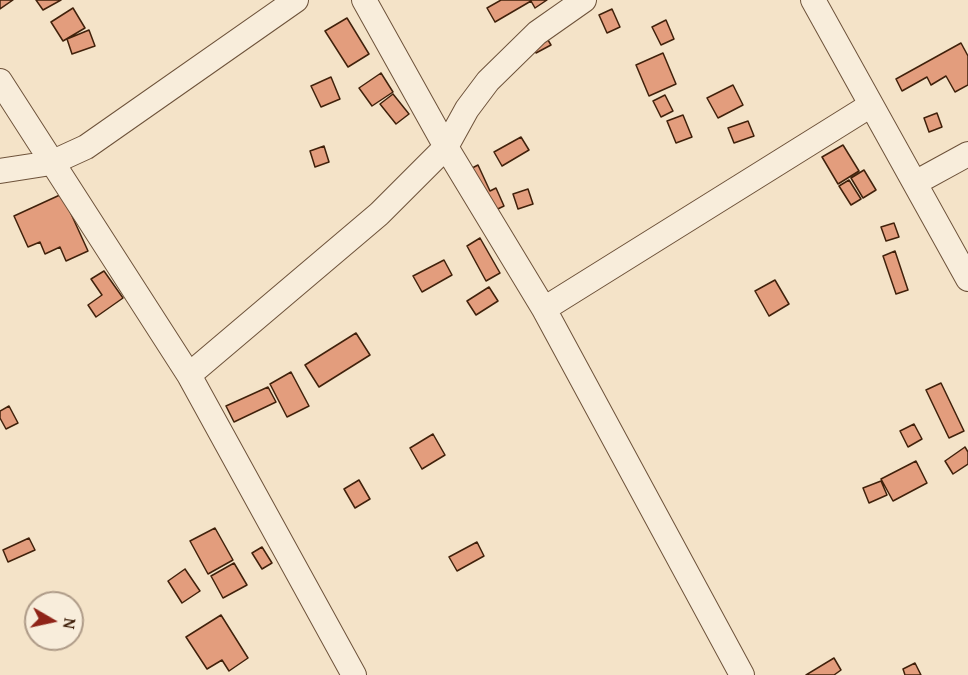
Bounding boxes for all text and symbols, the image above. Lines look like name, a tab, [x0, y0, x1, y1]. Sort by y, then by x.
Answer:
north arrow	[24, 591, 84, 651]
text: N	[57, 616, 82, 631]

